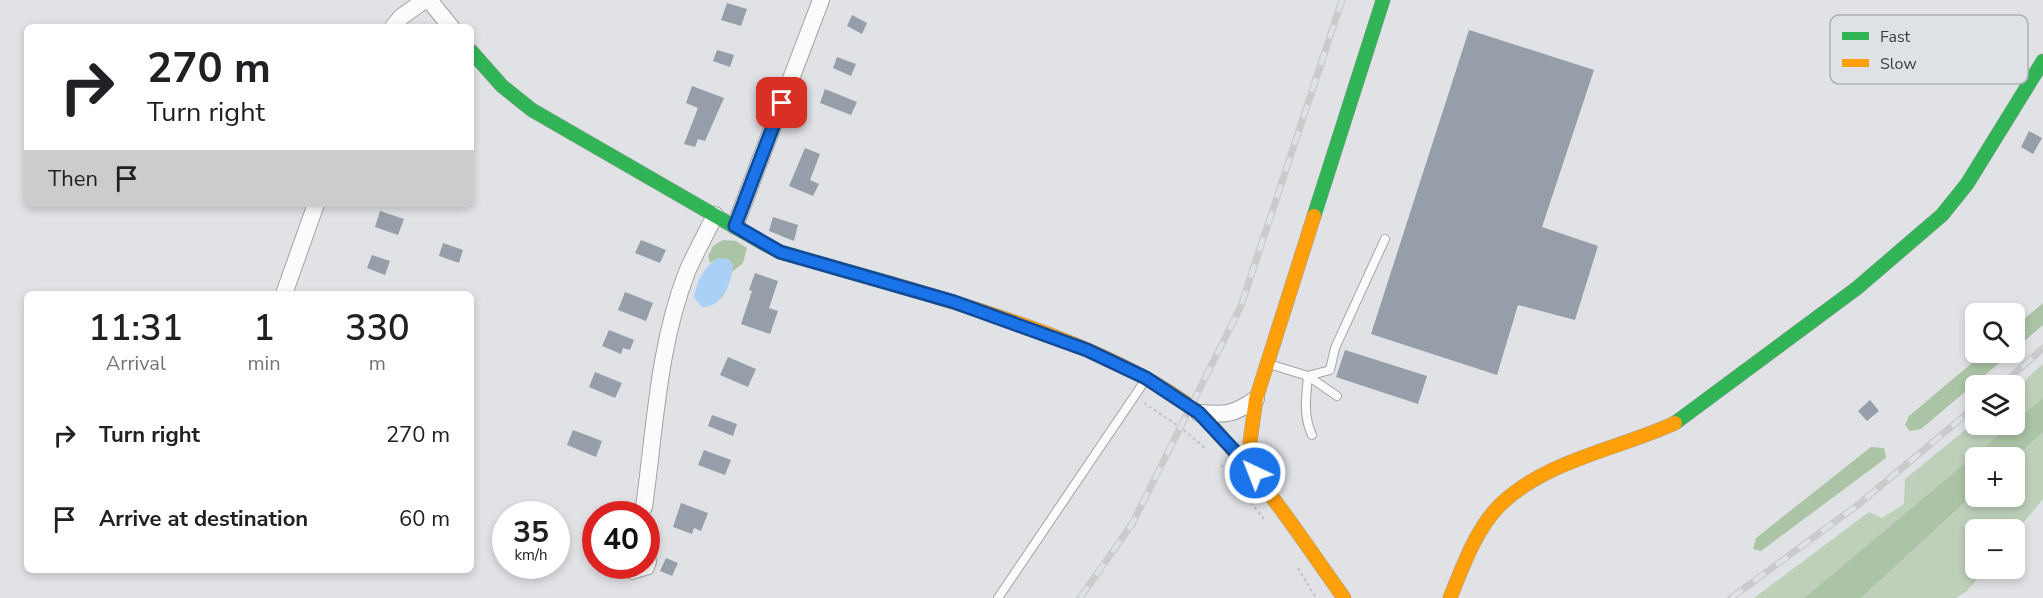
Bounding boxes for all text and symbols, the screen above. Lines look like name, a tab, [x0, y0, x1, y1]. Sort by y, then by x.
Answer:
legend	[1830, 15, 2028, 84]
text: Fast	[1880, 26, 1911, 48]
text: 270 m	[147, 40, 271, 97]
icon: right	[48, 48, 126, 126]
text: Slow	[1880, 53, 1917, 75]
pin	[756, 77, 807, 128]
icon: arrive	[765, 86, 798, 119]
text: Turn right	[147, 94, 265, 131]
icon: arrive	[110, 162, 143, 195]
text: Then	[48, 164, 98, 194]
map controls	[1965, 303, 2025, 579]
button: search	[1965, 303, 2025, 363]
text: 11:31	[88, 304, 183, 353]
text: 1	[253, 304, 275, 353]
text: 330	[345, 304, 410, 353]
text: Arrival	[106, 350, 166, 377]
text: min	[248, 350, 281, 377]
text: m	[369, 350, 386, 377]
button: layers	[1965, 375, 2025, 435]
icon: right	[48, 419, 81, 452]
text: Turn right	[99, 420, 200, 450]
text: 270 m	[386, 420, 450, 450]
position arrow	[1223, 441, 1287, 505]
button: +	[1965, 447, 2025, 507]
speed limit sign: 40	[582, 501, 660, 579]
icon: arrive	[48, 503, 81, 536]
text: Arrive at destination	[99, 504, 308, 534]
text: 60 m	[399, 504, 450, 534]
text: 35	[513, 512, 549, 553]
button: −	[1965, 519, 2025, 579]
text: km/h	[514, 545, 548, 565]

